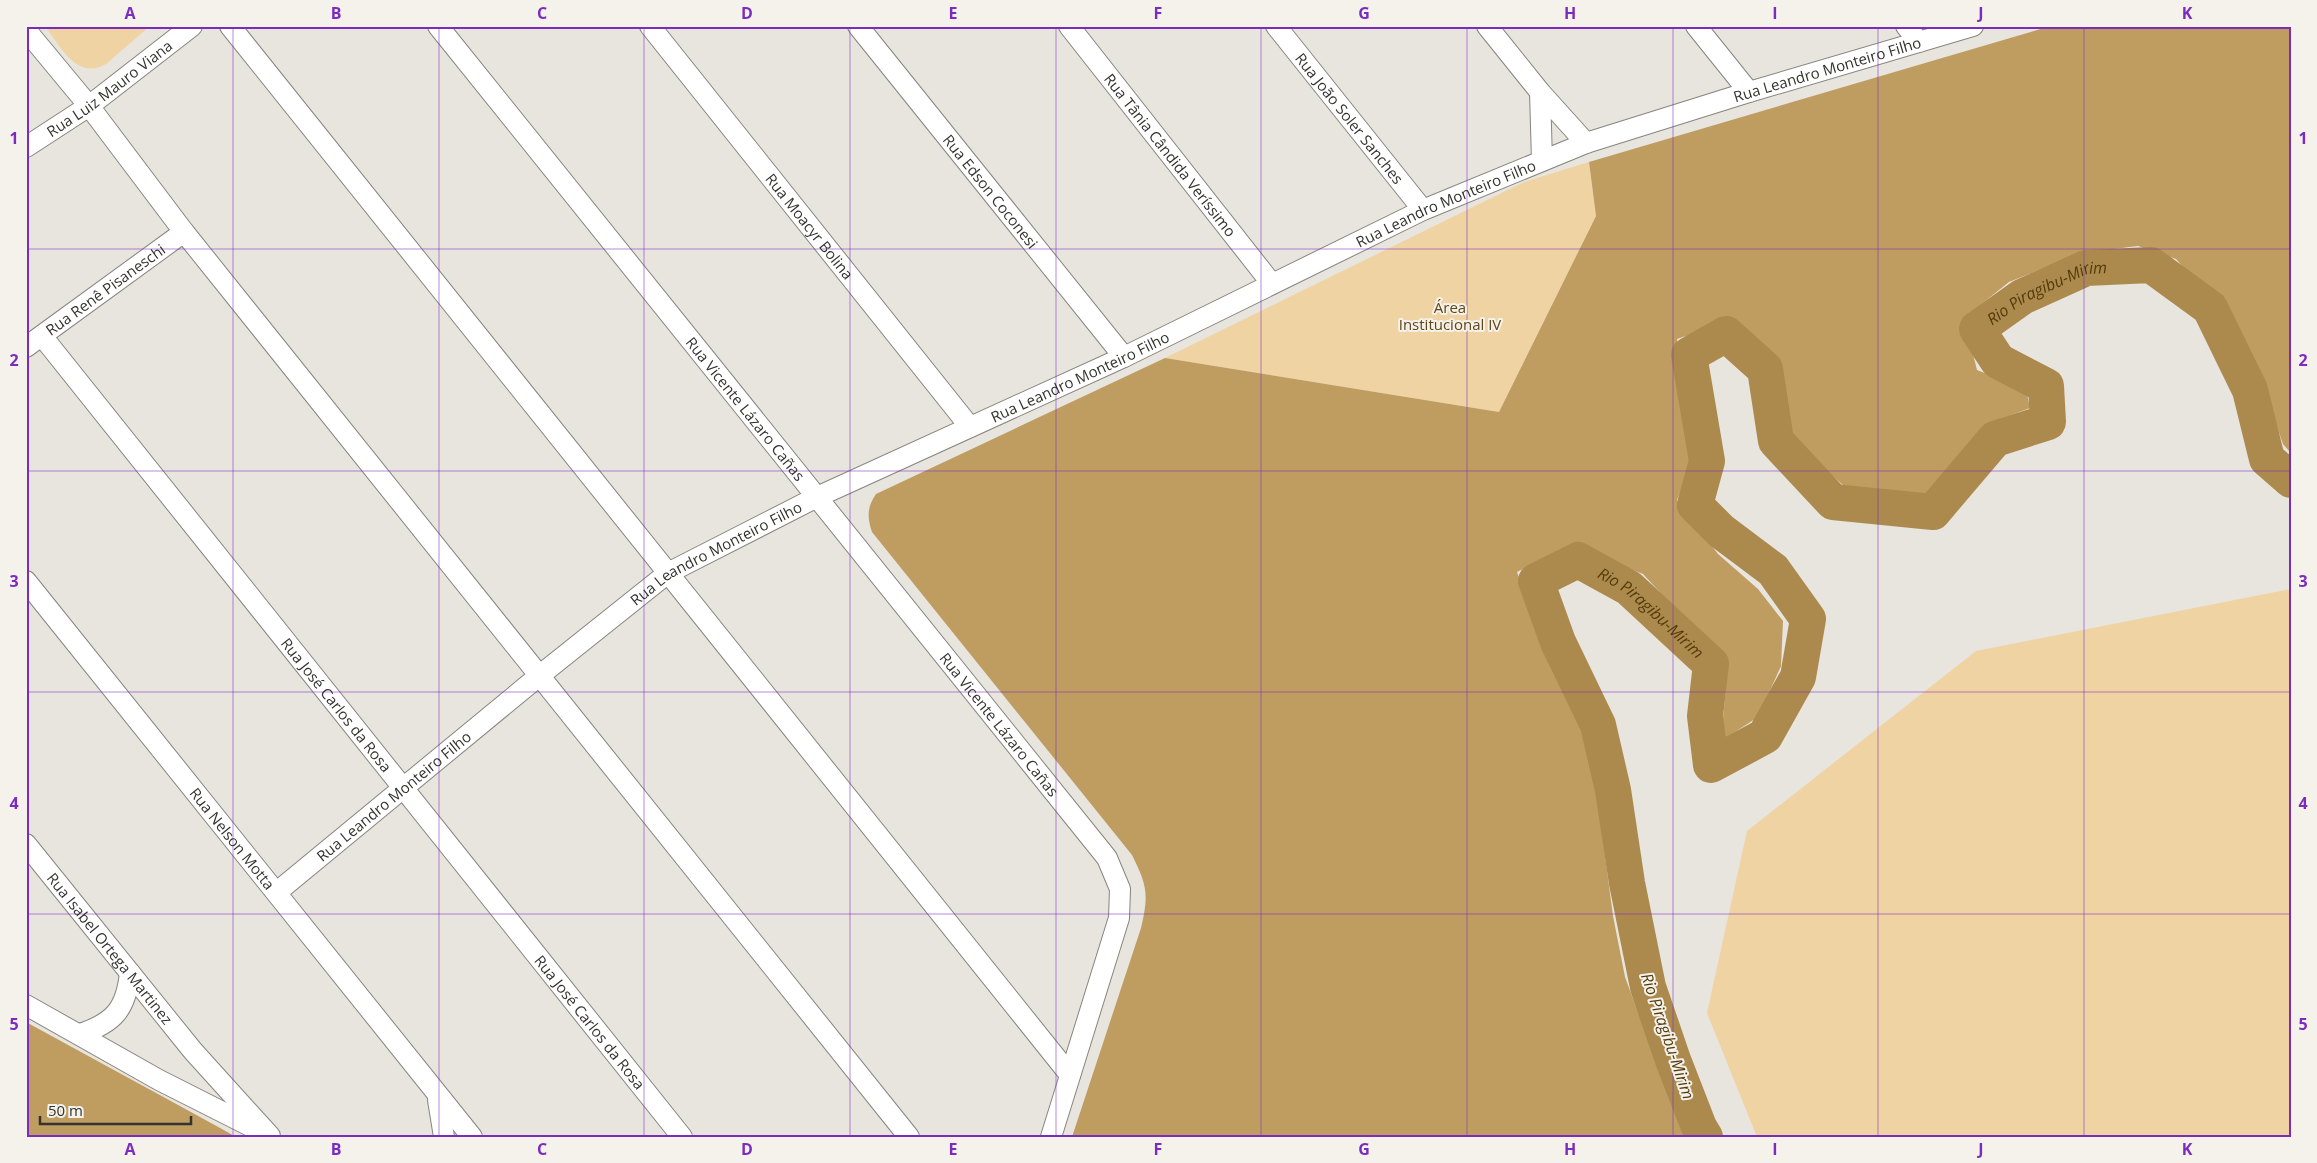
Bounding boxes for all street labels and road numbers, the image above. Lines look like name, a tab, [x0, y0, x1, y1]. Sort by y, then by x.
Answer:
street label: Rua Leandro Monteiro Filho	[1731, 32, 1923, 106]
street label: Rua Luiz Mauro Viana	[43, 35, 176, 141]
street label: Rua João Soler Sanches	[1291, 49, 1408, 188]
street label: Rua Tânia Cândida Veríssimo	[1100, 69, 1241, 241]
street label: Rua Edson Coconesi	[939, 130, 1043, 252]
street label: Rua Leandro Monteiro Filho	[1352, 155, 1539, 252]
street label: Rua Moacyr Bolina	[761, 169, 858, 283]
street label: Rua Renê Pisaneschi	[41, 239, 169, 340]
street label: Rua Leandro Monteiro Filho	[987, 326, 1172, 427]
street label: Rua Vicente Lázaro Cañas	[682, 333, 810, 485]
street label: Rua Leandro Monteiro Filho	[626, 496, 805, 610]
street label: Rua José Carlos da Rosa	[277, 634, 396, 776]
street label: Rua Vicente Lázaro Cañas	[936, 648, 1063, 800]
street label: Rua Leandro Monteiro Filho	[312, 726, 475, 866]
street label: Rua Nelson Motta	[186, 783, 279, 893]
street label: Rua Isabel Ortega Martinez	[43, 868, 177, 1028]
street label: Rua José Carlos da Rosa	[530, 951, 650, 1093]

